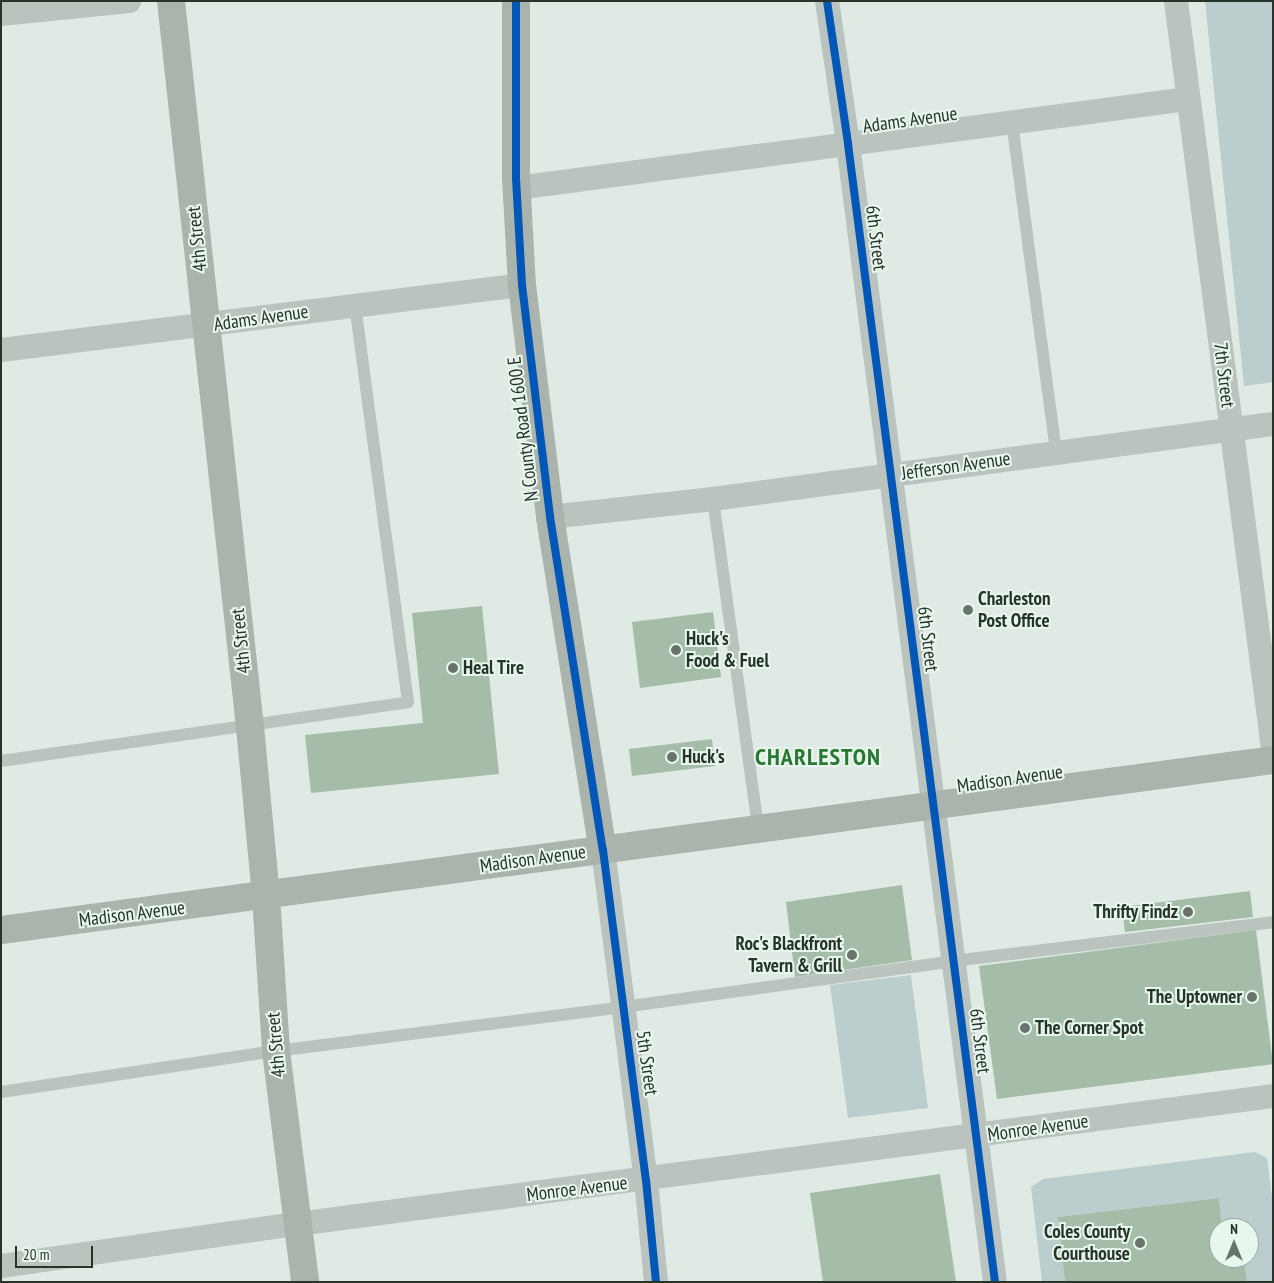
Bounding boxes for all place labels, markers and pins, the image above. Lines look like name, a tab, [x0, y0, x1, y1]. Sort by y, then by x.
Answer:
place label: Charleston Post Office	[978, 588, 1051, 632]
marker: Charleston Post Office	[962, 604, 974, 616]
place label: Huck's Food & Fuel	[686, 628, 769, 672]
marker: Huck's Food & Fuel	[670, 644, 682, 656]
place label: Heal Tire	[463, 657, 525, 679]
marker: Heal Tire	[447, 662, 459, 674]
place label: Huck's	[682, 746, 725, 768]
marker: Huck's	[666, 751, 678, 763]
place label: Thrifty Findz	[1093, 901, 1178, 923]
marker: Thrifty Findz	[1182, 906, 1194, 918]
place label: Roc's Blackfront Tavern & Grill	[736, 933, 842, 977]
marker: Roc's Blackfront Tavern & Grill	[846, 949, 858, 961]
place label: The Uptowner	[1147, 986, 1242, 1008]
marker: The Uptowner	[1246, 991, 1258, 1003]
place label: The Corner Spot	[1035, 1017, 1144, 1039]
marker: The Corner Spot	[1019, 1022, 1031, 1034]
place label: Coles County Courthouse	[1044, 1221, 1130, 1265]
marker: Coles County Courthouse	[1134, 1237, 1146, 1249]

